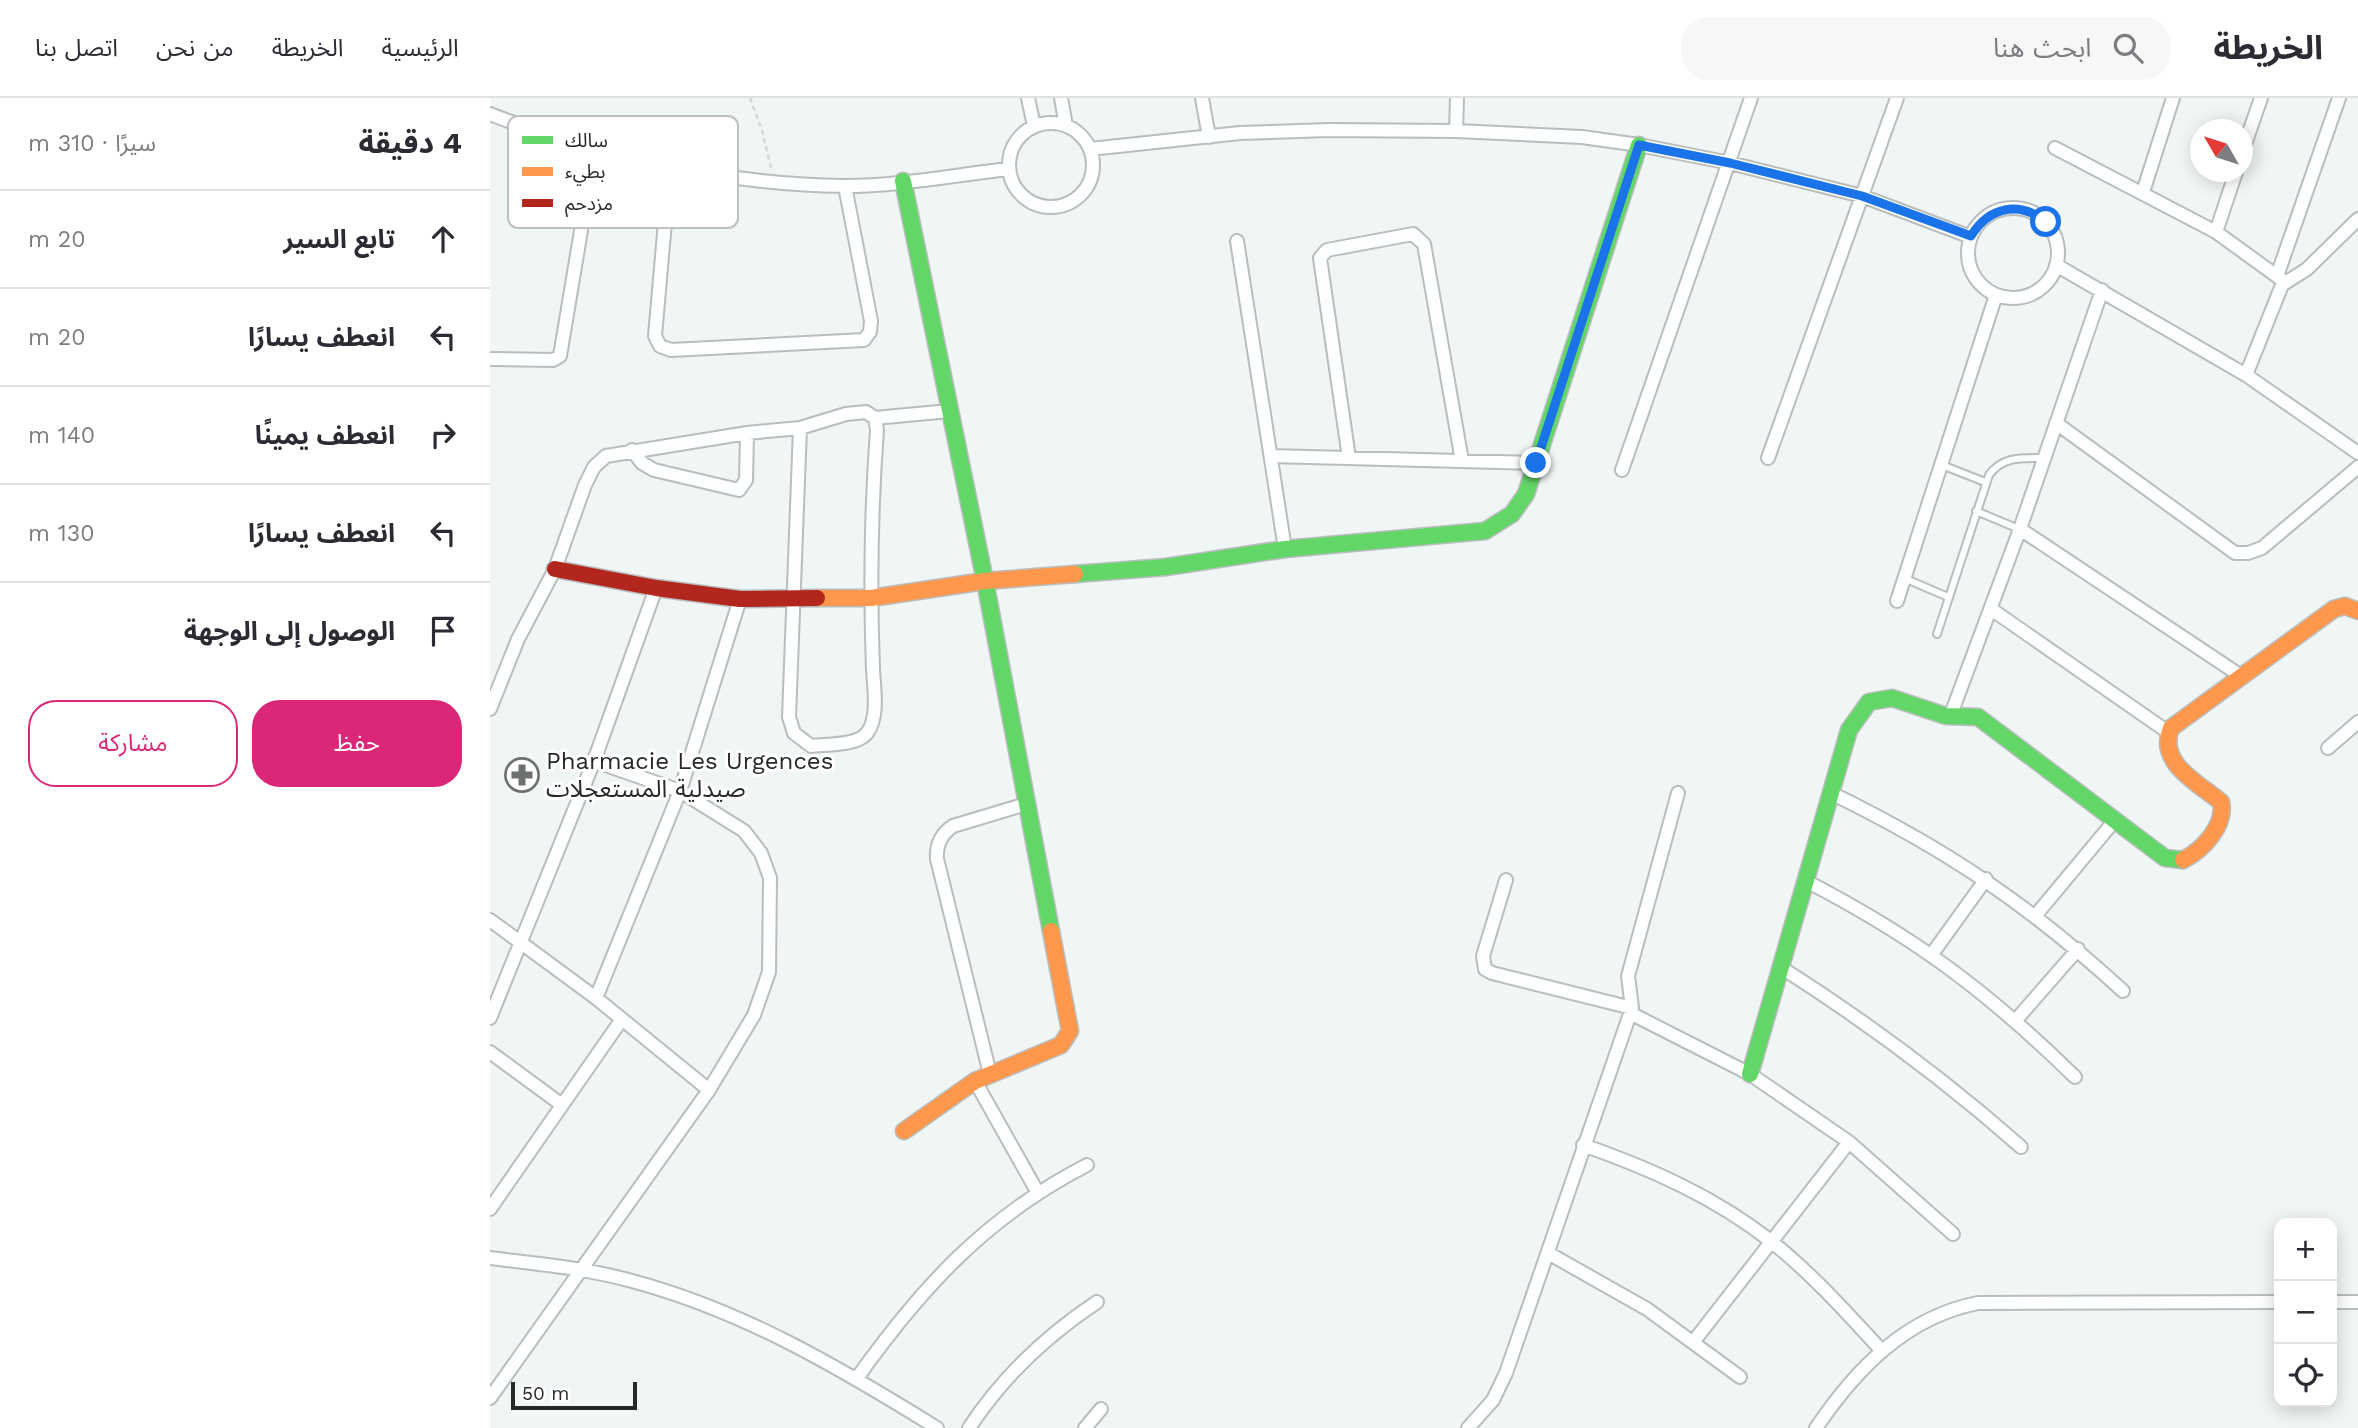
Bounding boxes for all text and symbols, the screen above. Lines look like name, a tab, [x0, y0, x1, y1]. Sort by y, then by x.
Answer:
search box	[1681, 17, 2171, 80]
text: الخريطة	[2213, 28, 2323, 67]
icon: search	[2109, 29, 2147, 67]
text: ابحث هنا	[1993, 33, 2091, 63]
text: اتصل بنا	[35, 34, 118, 62]
text: من نحن	[156, 34, 234, 62]
text: الخريطة	[272, 34, 344, 62]
text: الرئيسية	[382, 34, 459, 62]
legend	[508, 116, 738, 228]
north arrow	[2190, 119, 2253, 182]
text: 4 دقيقة	[359, 125, 462, 160]
text: سالك	[565, 129, 608, 152]
text: سيرًا · 310 m	[28, 130, 156, 157]
text: بطيء	[565, 160, 605, 186]
text: مزدحم	[565, 192, 613, 218]
route start	[2030, 206, 2061, 237]
icon: ahead	[424, 220, 462, 258]
text: تابع السير	[283, 224, 395, 254]
text: 20 m	[28, 226, 85, 253]
icon: left	[424, 318, 462, 356]
text: انعطف يسارًا	[248, 322, 395, 352]
text: 20 m	[28, 324, 85, 351]
icon: right	[424, 416, 462, 454]
text: انعطف يمينًا	[255, 420, 395, 450]
text: 140 m	[28, 422, 95, 449]
route end	[1520, 447, 1551, 478]
icon: left	[424, 514, 462, 552]
text: انعطف يسارًا	[248, 518, 395, 548]
text: 130 m	[28, 520, 94, 547]
icon: arrive	[424, 612, 462, 650]
text: الوصول إلى الوجهة	[184, 616, 395, 646]
button: مشاركة	[28, 700, 238, 787]
button: حفظ	[252, 700, 462, 787]
place label: Pharmacie Les Urgences صيدلية المستعجلات	[546, 747, 833, 803]
pharmacy icon: Pharmacie Les Urgences صيدلية المستعجلات	[503, 756, 541, 794]
map controls	[2274, 1218, 2337, 1407]
button: +	[2274, 1218, 2337, 1281]
button: −	[2274, 1281, 2337, 1344]
button: locate	[2274, 1344, 2337, 1407]
scale bar	[511, 1379, 637, 1411]
text: 50 m	[522, 1382, 569, 1405]

